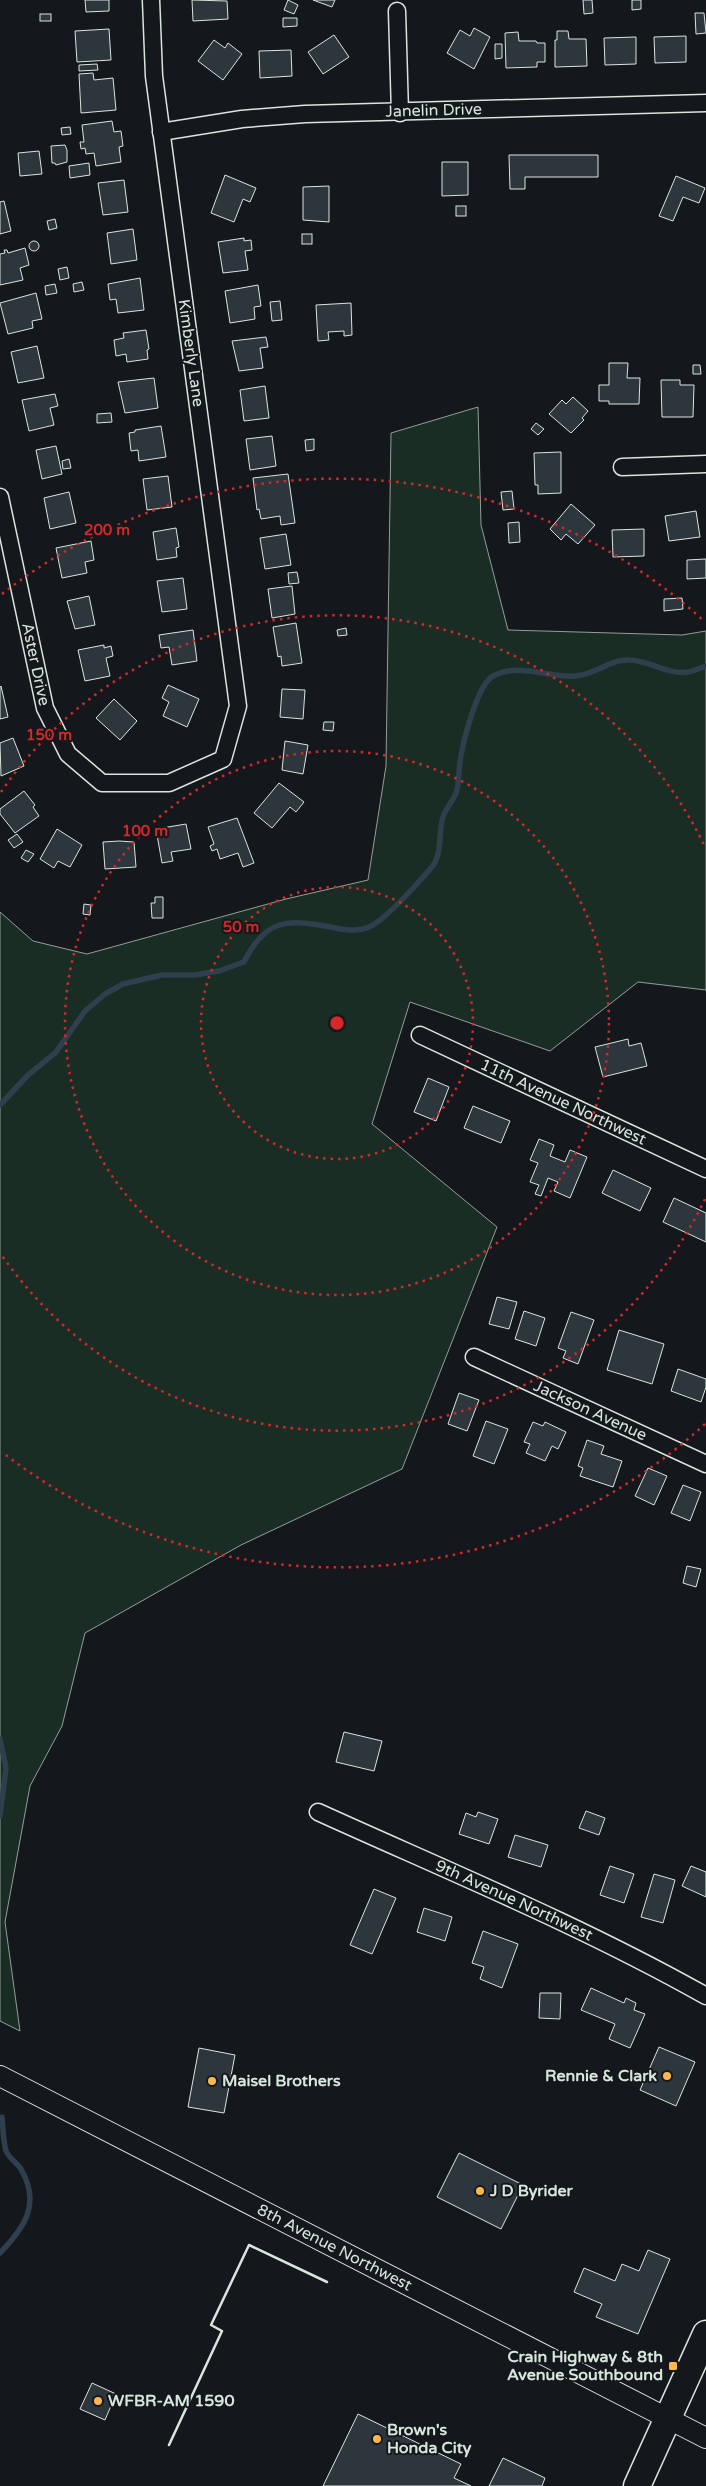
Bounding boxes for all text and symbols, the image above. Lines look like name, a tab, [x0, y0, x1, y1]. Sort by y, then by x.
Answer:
street label: Janelin Drive	[385, 99, 482, 122]
street label: Kimberly Lane	[174, 298, 208, 408]
text: 200 m	[84, 521, 130, 539]
street label: Aster Drive	[17, 621, 54, 708]
text: 150 m	[26, 726, 72, 744]
text: 100 m	[122, 822, 168, 840]
text: 50 m	[223, 918, 259, 936]
centre of rings	[328, 1014, 346, 1032]
street label: 11th Avenue Northwest	[477, 1055, 649, 1150]
street label: Jackson Avenue	[531, 1376, 650, 1445]
street label: 9th Avenue Northwest	[432, 1856, 596, 1945]
place label: Rennie & Clark	[545, 2066, 657, 2086]
marker: Rennie & Clark	[661, 2070, 673, 2082]
place label: Maisel Brothers	[222, 2071, 341, 2091]
marker: Maisel Brothers	[206, 2075, 218, 2087]
place label: J D Byrider	[489, 2181, 574, 2201]
marker: J D Byrider	[474, 2185, 486, 2197]
street label: 8th Avenue Northwest	[254, 2200, 415, 2296]
place label: Crain Highway & 8th Avenue Southbound	[507, 2347, 663, 2385]
marker: Crain Highway & 8th Avenue Southbound	[667, 2360, 679, 2372]
place label: WFBR-AM 1590	[108, 2391, 234, 2411]
marker: WFBR-AM 1590	[92, 2395, 104, 2407]
place label: Brown's Honda City	[387, 2420, 472, 2458]
marker: Brown's Honda City	[371, 2433, 383, 2445]

